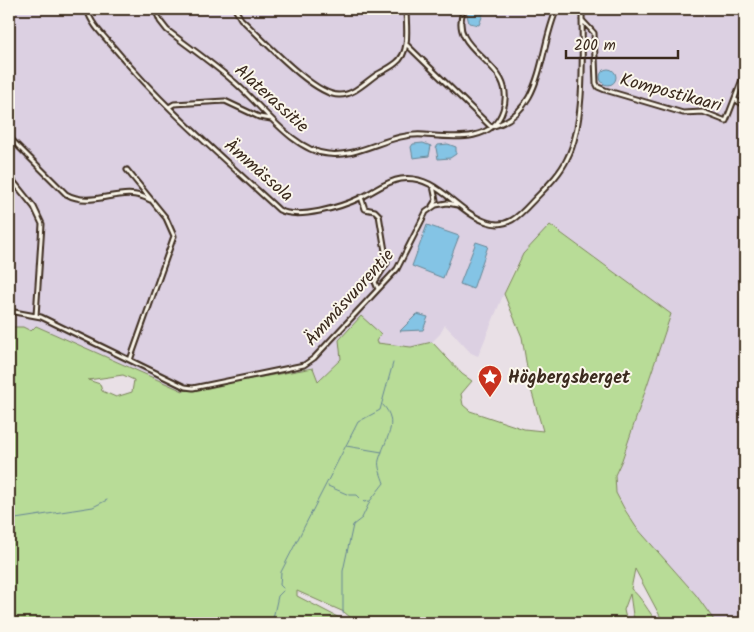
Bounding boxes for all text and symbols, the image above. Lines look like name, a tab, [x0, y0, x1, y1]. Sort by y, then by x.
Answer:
scale bar	[566, 28, 679, 60]
text: 200 m	[574, 34, 616, 58]
street label: Alaterassitie	[227, 57, 315, 141]
street label: Kompostikaari	[616, 66, 725, 121]
street label: Ämmässola	[217, 132, 299, 210]
street label: Ämmäsvuorentie	[298, 243, 402, 353]
place icon: Högbergsberget	[477, 364, 503, 398]
place label: Högbergsberget	[508, 364, 631, 393]

